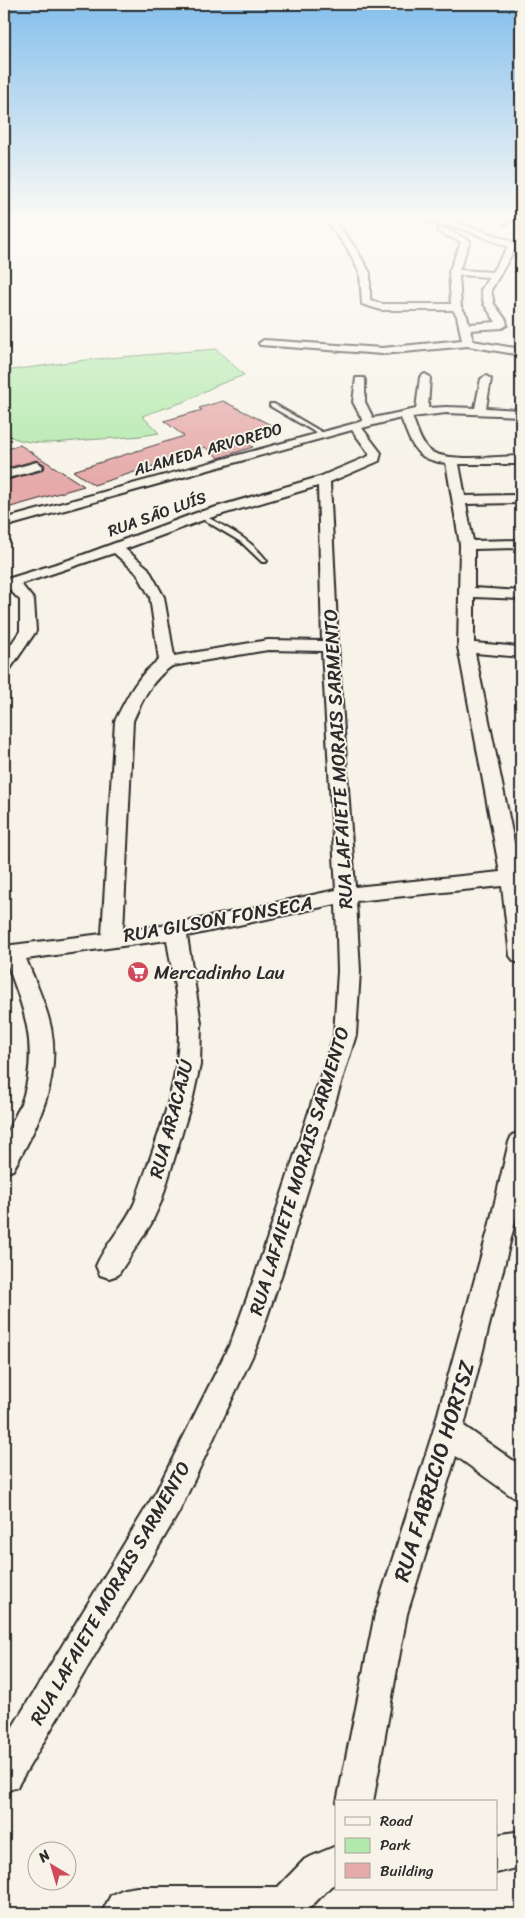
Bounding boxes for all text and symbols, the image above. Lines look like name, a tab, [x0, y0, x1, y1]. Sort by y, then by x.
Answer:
street label: ALAMEDA ARVOREDO	[129, 414, 286, 484]
street label: RUA SÃO LUÍS	[103, 483, 211, 545]
street label: RUA LAFAIETE MORAIS SARMENTO	[314, 608, 362, 910]
street label: RUA GILSON FONSECA	[121, 886, 315, 952]
place label: Mercadinho Lau	[154, 956, 285, 989]
supermarket icon: Mercadinho Lau	[126, 960, 150, 984]
street label: RUA LAFAIETE MORAIS SARMENTO	[239, 1023, 359, 1319]
street label: RUA ARACAJÚ	[139, 1055, 203, 1182]
street label: RUA FABRICIO HORTSZ	[382, 1355, 486, 1586]
street label: RUA LAFAIETE MORAIS SARMENTO	[21, 1455, 199, 1731]
legend	[335, 1800, 498, 1890]
text: Road	[380, 1808, 413, 1834]
text: Park	[380, 1832, 411, 1858]
north arrow	[28, 1840, 78, 1890]
text: N	[32, 1843, 56, 1870]
text: Building	[380, 1858, 434, 1884]

